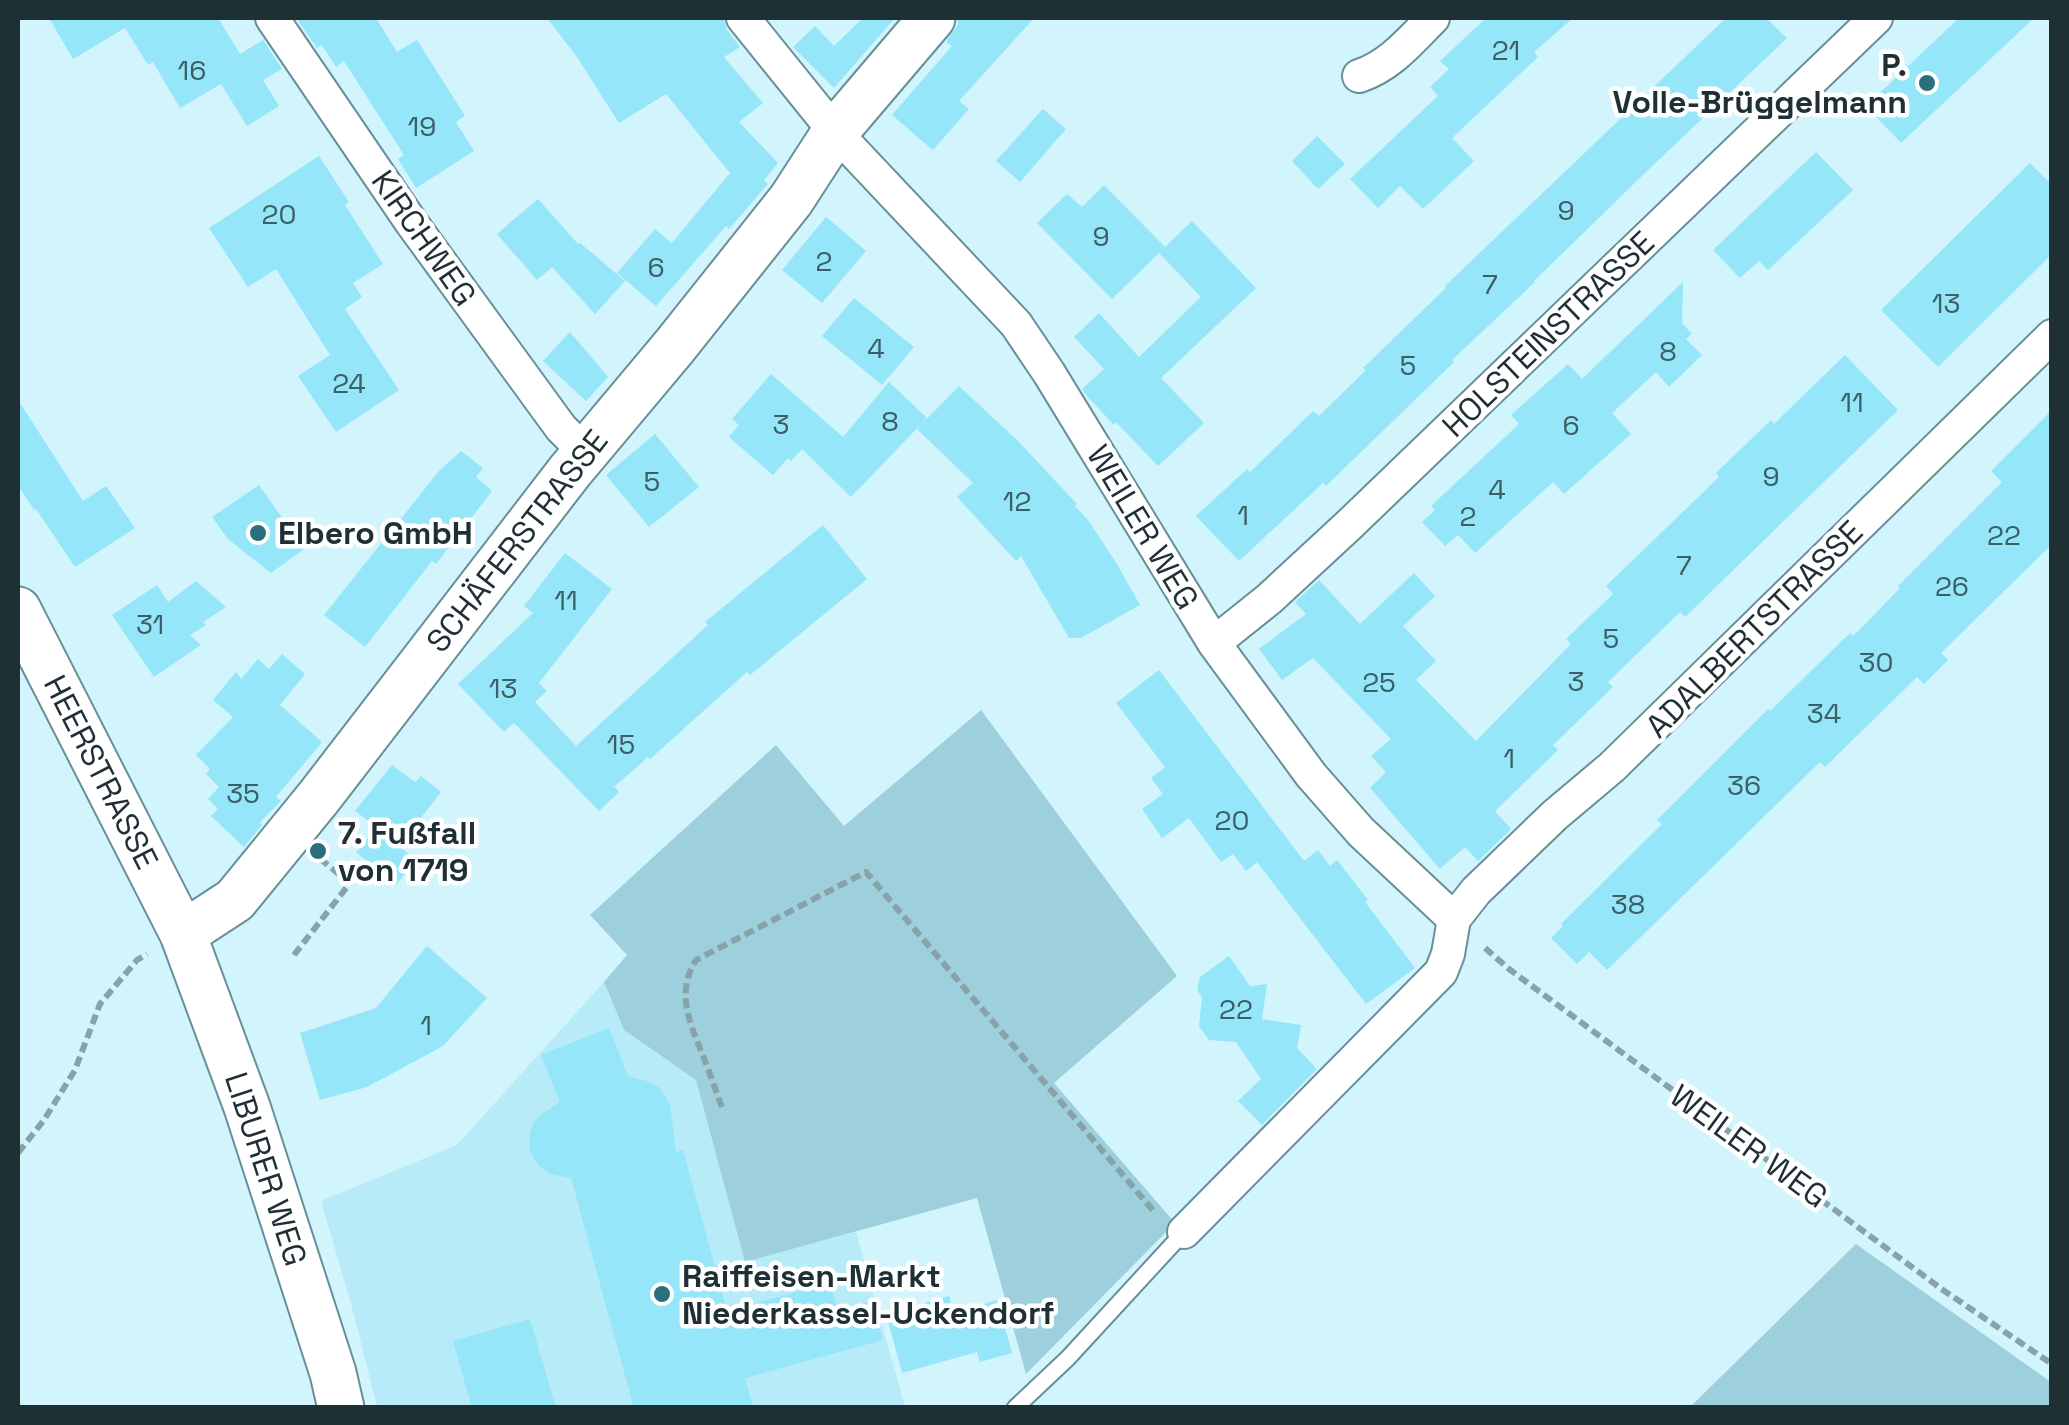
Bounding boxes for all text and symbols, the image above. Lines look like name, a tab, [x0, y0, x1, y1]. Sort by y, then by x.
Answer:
house number: 21	[1492, 32, 1520, 68]
place label: P. Volle-Brüggelmann	[1613, 45, 1907, 122]
house number: 16	[178, 52, 206, 88]
marker: P. Volle-Brüggelmann	[1916, 72, 1938, 94]
house number: 19	[408, 108, 436, 144]
street label: KIRCHWEG	[363, 163, 485, 313]
house number: 9	[1557, 192, 1575, 228]
house number: 20	[262, 196, 296, 232]
house number: 9	[1092, 218, 1110, 254]
street label: HOLSTEINSTRASSE	[1434, 223, 1662, 445]
house number: 2	[816, 243, 832, 279]
house number: 6	[647, 249, 665, 285]
house number: 7	[1482, 266, 1498, 302]
house number: 13	[1932, 285, 1960, 321]
house number: 4	[867, 330, 885, 366]
house number: 8	[1659, 333, 1677, 369]
house number: 5	[1400, 347, 1416, 383]
house number: 24	[332, 365, 366, 401]
house number: 11	[1840, 384, 1864, 420]
house number: 8	[881, 403, 899, 439]
house number: 3	[773, 406, 789, 442]
house number: 6	[1562, 407, 1580, 443]
street label: SCHÄFERSTRASSE	[418, 422, 616, 660]
street label: WEILER WEG	[1078, 438, 1208, 616]
house number: 9	[1762, 458, 1780, 494]
house number: 5	[644, 463, 660, 499]
house number: 4	[1488, 471, 1506, 507]
house number: 12	[1003, 483, 1031, 519]
house number: 1	[1237, 497, 1249, 533]
house number: 2	[1460, 498, 1476, 534]
street label: ADALBERTSTRASSE	[1637, 512, 1871, 746]
place label: Elbero GmbH	[278, 513, 473, 553]
house number: 22	[1987, 517, 2021, 553]
marker: Elbero GmbH	[247, 522, 269, 544]
house number: 7	[1676, 547, 1692, 583]
house number: 26	[1935, 568, 1969, 604]
house number: 11	[554, 582, 578, 618]
house number: 31	[136, 606, 164, 642]
house number: 5	[1603, 620, 1619, 656]
house number: 30	[1859, 644, 1893, 680]
house number: 3	[1568, 663, 1584, 699]
house number: 25	[1362, 664, 1396, 700]
street label: HEERSTRASSE	[35, 668, 167, 876]
house number: 13	[489, 670, 517, 706]
house number: 34	[1807, 695, 1841, 731]
house number: 15	[607, 726, 635, 762]
house number: 1	[1503, 740, 1515, 776]
house number: 36	[1727, 767, 1761, 803]
house number: 35	[226, 775, 260, 811]
house number: 20	[1215, 802, 1249, 838]
place label: 7. Fußfall von 1719	[338, 813, 476, 890]
marker: 7. Fußfall von 1719	[307, 840, 329, 862]
house number: 38	[1611, 886, 1645, 922]
house number: 22	[1219, 991, 1253, 1027]
house number: 1	[420, 1007, 432, 1043]
street label: LIBURER WEG	[216, 1067, 316, 1271]
street label: WEILER WEG	[1663, 1076, 1835, 1216]
place label: Raiffeisen-Markt Niederkassel-Uckendorf	[682, 1256, 1055, 1333]
marker: Raiffeisen-Markt Niederkassel-Uckendorf	[651, 1283, 673, 1305]

